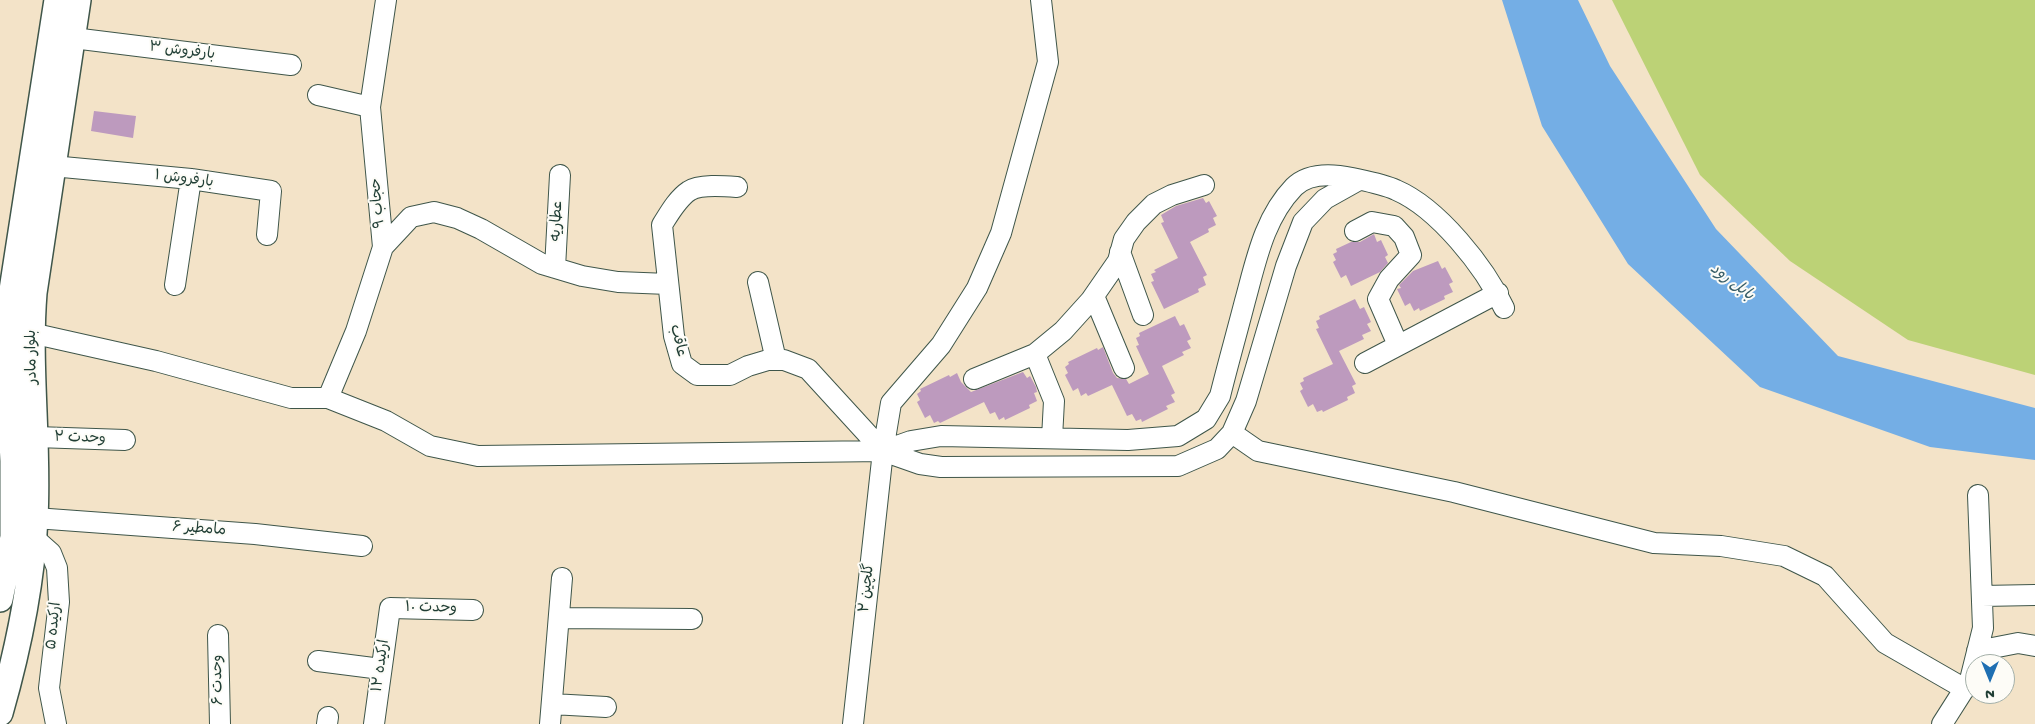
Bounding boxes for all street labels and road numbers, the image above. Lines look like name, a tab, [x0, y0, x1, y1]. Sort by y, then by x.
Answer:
street label: بارفروش ۳	[148, 39, 216, 65]
street label: بارفروش ۱	[153, 167, 215, 193]
street label: حجاب ۹	[368, 177, 390, 229]
street label: عطاریه	[548, 200, 568, 242]
street label: عاقب	[665, 323, 689, 359]
street label: بلوار مادر	[24, 329, 42, 385]
street label: وحدت ۲	[54, 429, 106, 449]
street label: مامطیر ۶	[171, 519, 227, 541]
street label: گلچین ۲	[856, 563, 880, 613]
street label: وحدت ۱۰	[405, 600, 457, 618]
street label: ارکیده ۵	[44, 601, 66, 651]
street label: ارکیده ۱۲	[369, 639, 395, 693]
street label: وحدت ۶	[210, 655, 228, 705]

